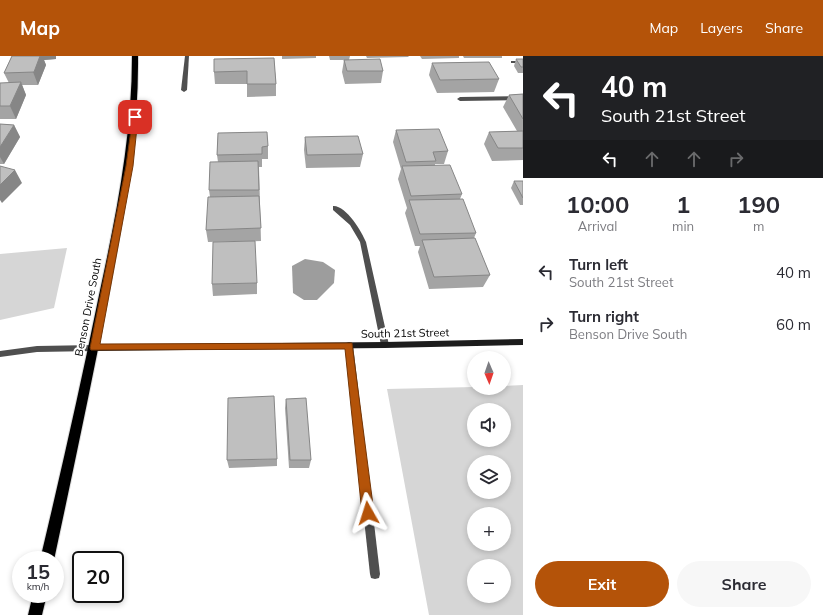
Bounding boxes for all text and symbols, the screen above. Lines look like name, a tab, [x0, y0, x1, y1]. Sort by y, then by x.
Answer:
text: Map	[20, 16, 60, 40]
text: Map	[649, 19, 678, 37]
text: Layers	[700, 19, 743, 37]
text: Share	[765, 19, 803, 37]
text: 40 m	[601, 69, 667, 104]
icon: left	[535, 72, 587, 124]
pin	[118, 100, 152, 134]
text: South 21st Street	[601, 104, 746, 127]
icon: arrive	[124, 106, 146, 128]
icon: left	[599, 148, 621, 170]
icon: ahead	[641, 148, 663, 170]
icon: ahead	[683, 148, 705, 170]
icon: right	[725, 148, 747, 170]
text: 10:00	[566, 189, 629, 219]
text: 1	[676, 189, 690, 219]
text: 190	[737, 189, 780, 219]
text: Arrival	[578, 218, 617, 234]
text: min	[672, 218, 694, 234]
text: m	[753, 218, 764, 234]
text: Turn left	[569, 255, 628, 274]
street label: Benson Drive South	[72, 256, 104, 358]
icon: left	[535, 261, 557, 283]
text: 40 m	[776, 263, 811, 282]
text: South 21st Street	[569, 274, 673, 290]
text: Turn right	[569, 307, 639, 326]
icon: right	[535, 313, 557, 335]
text: 60 m	[776, 315, 811, 334]
street label: South 21st Street	[361, 325, 449, 341]
text: Benson Drive South	[569, 326, 687, 342]
north arrow	[467, 351, 511, 395]
map controls	[467, 351, 511, 603]
button: sound	[467, 403, 511, 447]
button: layers	[467, 455, 511, 499]
position arrow	[347, 492, 389, 534]
button: +	[467, 507, 511, 551]
speed limit sign: 20	[72, 551, 124, 603]
text: 15	[26, 559, 50, 584]
button: −	[467, 559, 511, 603]
button: Exit	[535, 561, 669, 607]
button: Share	[677, 561, 811, 607]
text: km/h	[27, 580, 49, 593]

